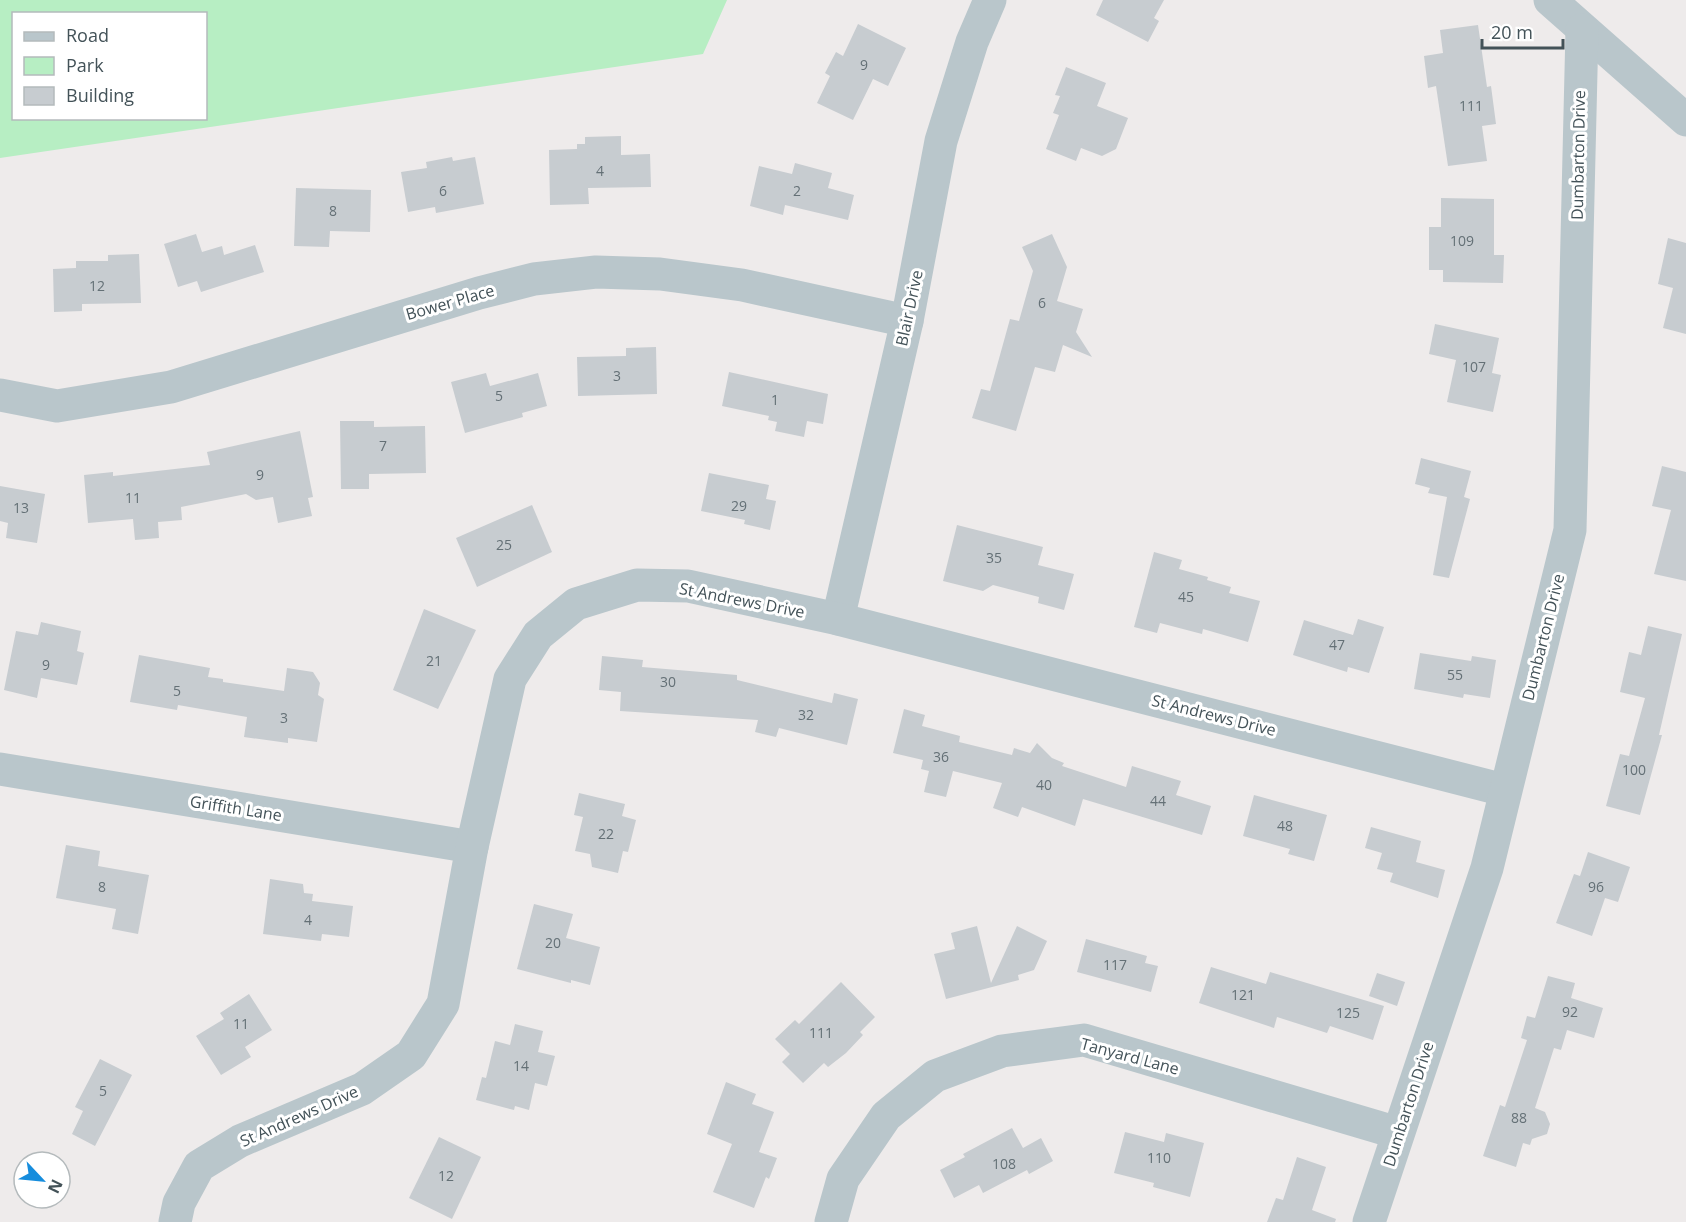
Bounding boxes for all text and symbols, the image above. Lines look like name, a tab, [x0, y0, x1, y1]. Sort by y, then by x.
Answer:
legend	[12, 12, 207, 120]
scale bar	[1482, 12, 1563, 50]
text: 20 m	[1491, 20, 1533, 44]
text: Road	[66, 23, 109, 47]
text: Park	[66, 53, 104, 77]
house number: 9	[860, 55, 868, 74]
text: Building	[66, 83, 134, 107]
street label: Dumbarton Drive	[1566, 90, 1590, 220]
house number: 111	[1459, 96, 1483, 115]
house number: 4	[596, 161, 604, 180]
house number: 6	[439, 181, 447, 200]
house number: 2	[793, 181, 801, 200]
house number: 8	[329, 201, 337, 220]
house number: 109	[1450, 231, 1474, 250]
street label: Blair Drive	[890, 268, 928, 348]
house number: 12	[89, 276, 105, 295]
street label: Bower Place	[403, 279, 497, 325]
house number: 6	[1038, 293, 1046, 312]
house number: 107	[1462, 357, 1486, 376]
house number: 3	[613, 366, 621, 385]
house number: 5	[495, 386, 503, 405]
house number: 1	[771, 390, 779, 409]
house number: 7	[379, 436, 387, 455]
house number: 9	[256, 465, 264, 484]
house number: 11	[125, 488, 141, 507]
house number: 29	[731, 496, 747, 515]
house number: 13	[13, 498, 29, 517]
house number: 25	[496, 535, 512, 554]
house number: 35	[986, 548, 1002, 567]
street label: Dumbarton Drive	[1517, 571, 1569, 703]
street label: St Andrews Drive	[677, 577, 807, 623]
house number: 45	[1178, 587, 1194, 606]
house number: 47	[1329, 635, 1345, 654]
house number: 21	[426, 651, 442, 670]
house number: 9	[42, 655, 50, 674]
house number: 55	[1447, 665, 1463, 684]
house number: 30	[660, 672, 676, 691]
house number: 5	[173, 681, 181, 700]
street label: St Andrews Drive	[1150, 689, 1278, 741]
house number: 32	[798, 705, 814, 724]
house number: 3	[280, 708, 288, 727]
house number: 36	[933, 747, 949, 766]
house number: 100	[1622, 760, 1646, 779]
house number: 40	[1036, 775, 1052, 794]
street label: Griffith Lane	[188, 790, 284, 826]
house number: 44	[1150, 791, 1166, 810]
house number: 48	[1277, 816, 1293, 835]
house number: 22	[598, 824, 614, 843]
house number: 8	[98, 877, 106, 896]
house number: 96	[1588, 877, 1604, 896]
house number: 4	[304, 910, 312, 929]
house number: 20	[545, 933, 561, 952]
house number: 117	[1103, 955, 1127, 974]
house number: 121	[1231, 985, 1255, 1004]
house number: 92	[1562, 1002, 1578, 1021]
house number: 125	[1336, 1003, 1360, 1022]
house number: 11	[233, 1014, 249, 1033]
house number: 111	[809, 1023, 833, 1042]
street label: Tanyard Lane	[1078, 1032, 1182, 1080]
street label: Dumbarton Drive	[1377, 1039, 1439, 1169]
house number: 14	[513, 1056, 529, 1075]
street label: St Andrews Drive	[236, 1080, 362, 1152]
house number: 5	[99, 1081, 107, 1100]
house number: 88	[1511, 1108, 1527, 1127]
house number: 110	[1147, 1148, 1171, 1167]
north arrow	[12, 1150, 72, 1210]
house number: 108	[992, 1154, 1016, 1173]
house number: 12	[438, 1166, 454, 1185]
text: N	[43, 1176, 68, 1197]

